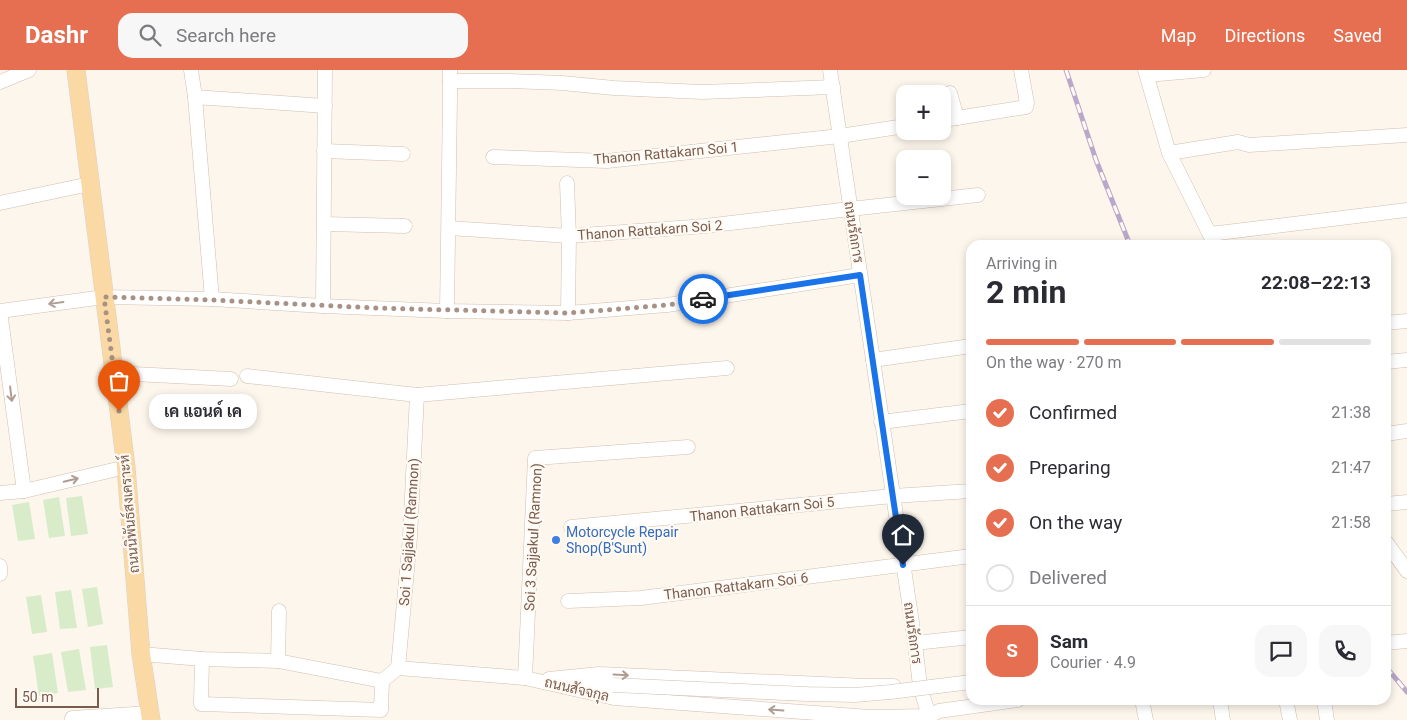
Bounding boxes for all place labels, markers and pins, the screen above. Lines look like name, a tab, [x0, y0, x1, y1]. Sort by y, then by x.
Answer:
pin	[98, 360, 140, 411]
callout: เค แอนด์ เค	[149, 394, 256, 428]
pin	[882, 514, 924, 565]
place label: Motorcycle Repair Shop(B'Sunt)	[566, 524, 679, 557]
marker: Motorcycle Repair Shop(B'Sunt)	[550, 534, 562, 546]

